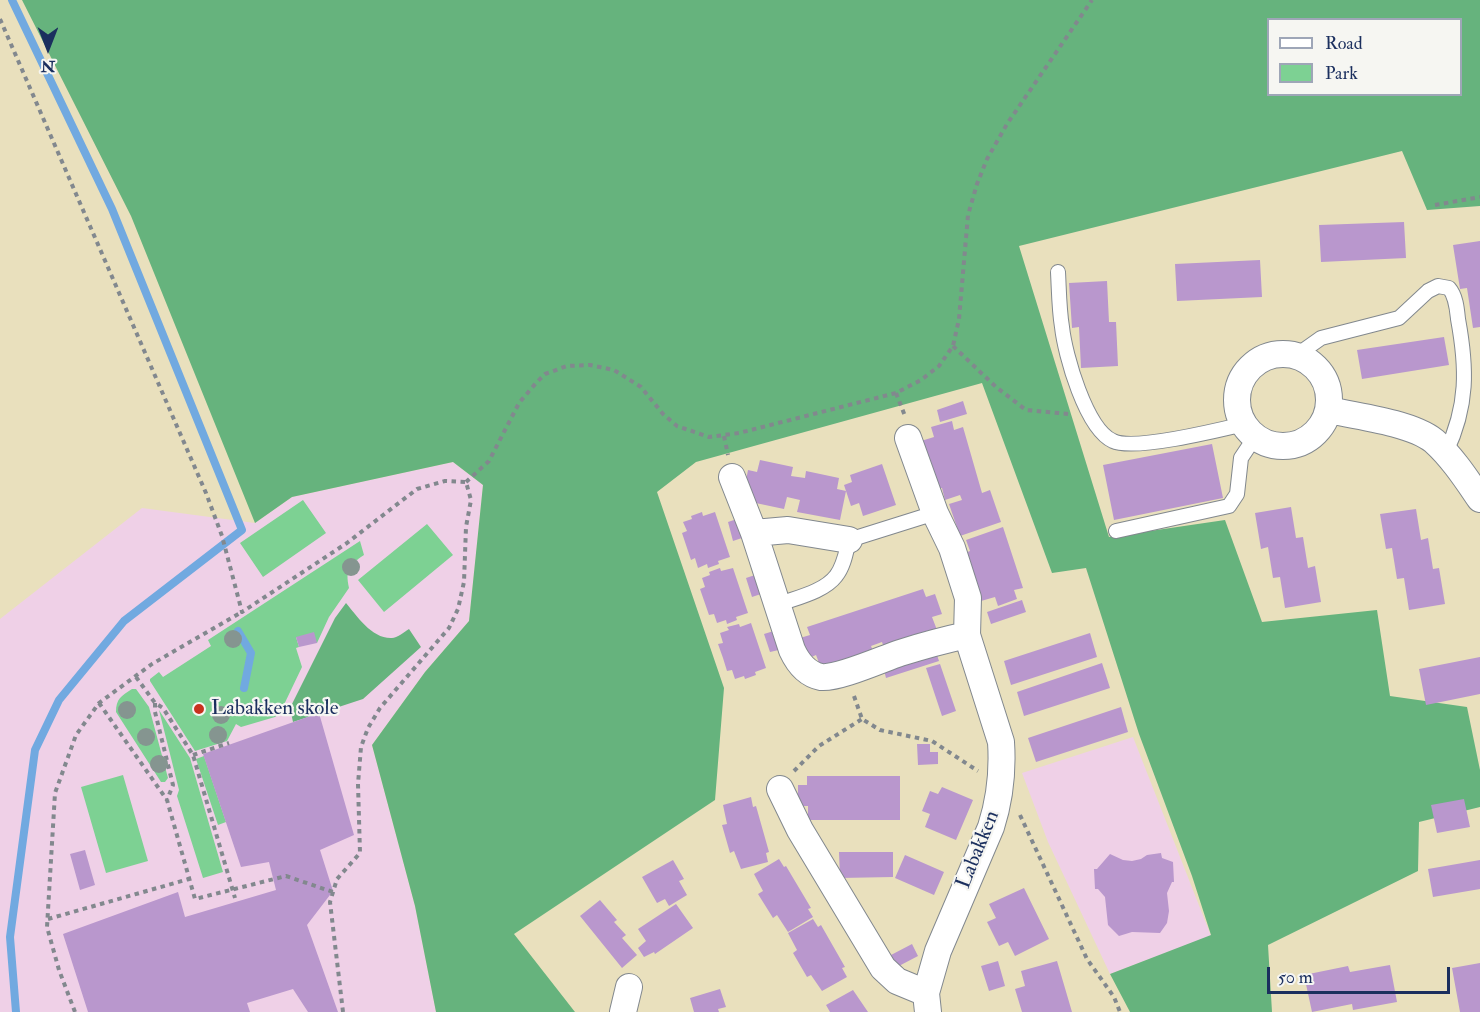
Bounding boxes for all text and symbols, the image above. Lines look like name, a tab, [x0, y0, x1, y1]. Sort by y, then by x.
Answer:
north arrow	[18, 18, 78, 78]
legend	[1267, 18, 1462, 96]
text: Road	[1325, 32, 1363, 55]
text: N	[41, 56, 55, 76]
text: Park	[1325, 62, 1358, 85]
place label: Labakken skole	[211, 696, 338, 722]
marker: Labakken skole	[192, 702, 206, 716]
street label: Labakken	[952, 807, 1006, 893]
scale bar	[1270, 955, 1453, 993]
text: 50 m	[1278, 966, 1313, 989]

